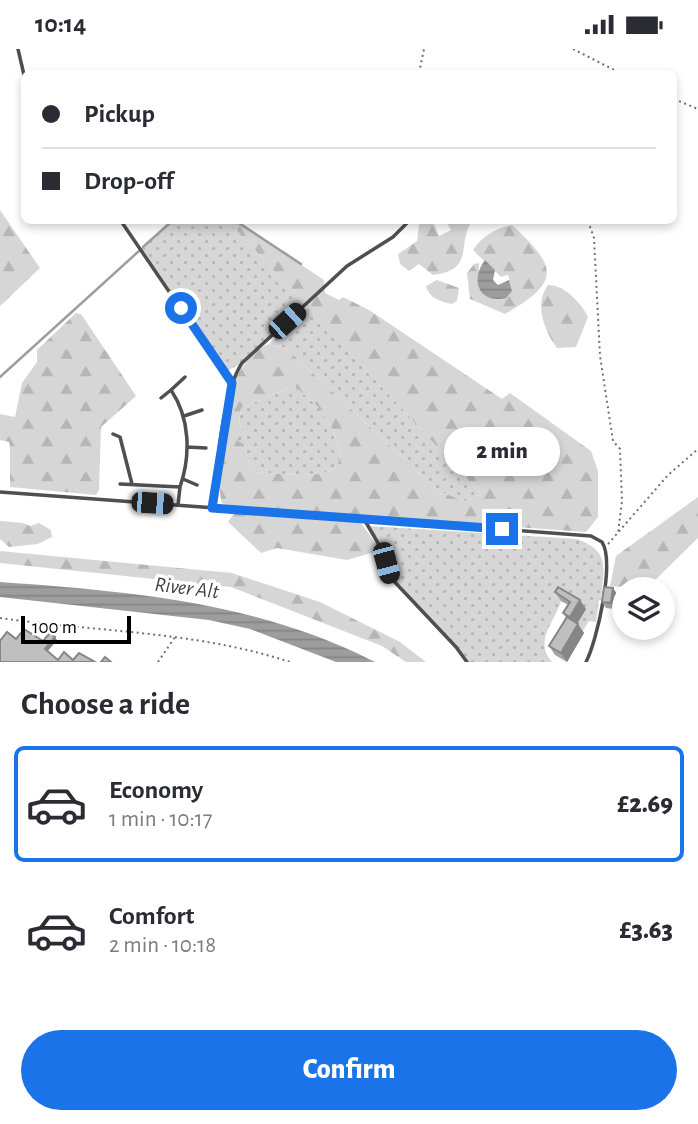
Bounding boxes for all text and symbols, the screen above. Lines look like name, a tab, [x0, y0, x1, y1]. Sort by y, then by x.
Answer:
text: 10:14	[35, 11, 86, 37]
text: Pickup	[84, 101, 155, 127]
text: Drop-off	[84, 168, 173, 194]
route start	[165, 292, 197, 324]
car	[265, 299, 310, 343]
callout: 2 min	[444, 427, 560, 477]
text: 2 min	[476, 440, 528, 463]
car	[131, 491, 174, 515]
route end	[486, 513, 518, 545]
car	[371, 540, 402, 586]
water label: River Alt	[153, 574, 221, 602]
map controls	[612, 577, 675, 640]
button: layers	[612, 577, 675, 640]
scale bar	[21, 613, 131, 645]
text: 100 m	[32, 618, 77, 637]
text: Choose a ride	[21, 688, 190, 720]
icon: car	[25, 773, 88, 836]
text: Economy	[109, 777, 203, 803]
text: £2.69	[617, 791, 673, 817]
text: 1 min · 10:17	[109, 808, 212, 831]
icon: car	[25, 899, 88, 962]
text: Comfort	[109, 903, 194, 929]
text: £3.63	[620, 917, 673, 943]
text: 2 min · 10:18	[109, 934, 216, 957]
button: Confirm	[21, 1030, 677, 1110]

